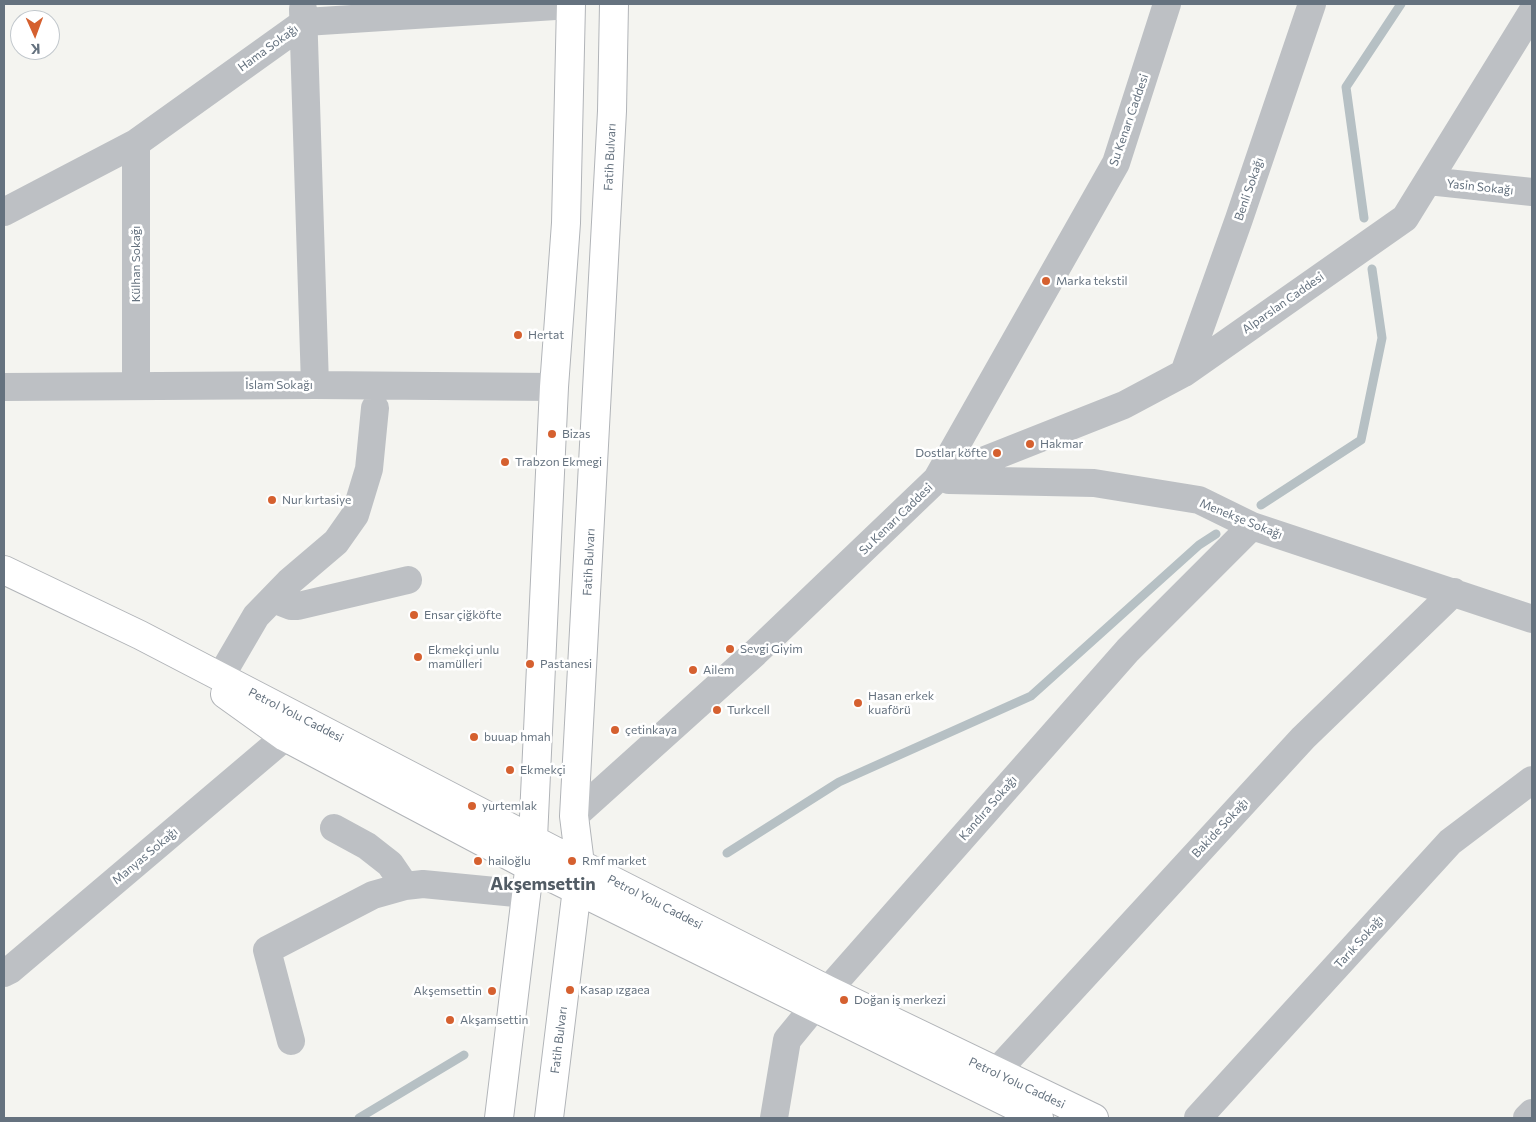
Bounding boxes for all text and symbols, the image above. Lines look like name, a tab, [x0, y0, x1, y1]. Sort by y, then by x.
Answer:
north arrow	[10, 10, 60, 60]
street label: Hama Sokağı	[235, 21, 301, 75]
text: K	[30, 41, 41, 58]
street label: Su Kenarı Caddesi	[1106, 72, 1152, 168]
street label: Fatih Bulvarı	[601, 123, 619, 191]
street label: Benli Sokağı	[1231, 155, 1267, 223]
street label: Yasin Sokağı	[1446, 176, 1514, 198]
street label: Külhan Sokağı	[129, 226, 143, 302]
street label: Alparslan Caddesi	[1239, 269, 1327, 337]
place label: Marka tekstil	[1056, 274, 1128, 288]
marker: Marka tekstil	[1040, 275, 1052, 287]
place label: Hertat	[528, 328, 564, 342]
marker: Hertat	[512, 329, 524, 341]
street label: İslam Sokağı	[245, 378, 313, 392]
place label: Bizas	[562, 427, 591, 441]
marker: Bizas	[546, 428, 558, 440]
place label: Hakmar	[1040, 437, 1083, 451]
marker: Hakmar	[1024, 438, 1036, 450]
place label: Dostlar köfte	[915, 446, 987, 460]
marker: Dostlar köfte	[991, 447, 1003, 459]
place label: Trabzon Ekmegi	[515, 455, 602, 469]
marker: Trabzon Ekmegi	[499, 456, 511, 468]
street label: Su Kenarı Caddesi	[856, 480, 936, 558]
place label: Nur kırtasiye	[282, 493, 351, 507]
marker: Nur kırtasiye	[266, 494, 278, 506]
street label: Menekşe Sokağı	[1197, 496, 1285, 542]
street label: Fatih Bulvarı	[580, 528, 598, 596]
place label: Ensar çiğköfte	[424, 608, 502, 622]
marker: Ensar çiğköfte	[408, 609, 420, 621]
place label: Sevgi Giyim	[740, 642, 803, 656]
place label: Ekmekçi unlu mamülleri	[428, 643, 499, 671]
marker: Sevgi Giyim	[724, 643, 736, 655]
marker: Ekmekçi unlu mamülleri	[412, 651, 424, 663]
place label: Pastanesi	[540, 657, 592, 671]
marker: Pastanesi	[524, 658, 536, 670]
place label: Ailem	[703, 663, 734, 677]
marker: Ailem	[687, 664, 699, 676]
street label: Petrol Yolu Caddesi	[246, 685, 346, 745]
place label: Hasan erkek kuaförü	[868, 689, 934, 717]
marker: Hasan erkek kuaförü	[852, 697, 864, 709]
place label: Turkcell	[727, 703, 770, 717]
marker: Turkcell	[711, 704, 723, 716]
place label: çetinkaya	[625, 723, 677, 737]
marker: çetinkaya	[609, 724, 621, 736]
place label: buuap hmah	[484, 730, 551, 744]
marker: buuap hmah	[468, 731, 480, 743]
place label: Ekmekçi	[520, 763, 566, 777]
marker: Ekmekçi	[504, 764, 516, 776]
street label: Kandıra Sokağı	[956, 773, 1020, 843]
street label: Bakide Sokağı	[1189, 795, 1251, 861]
place label: yurtemlak	[482, 799, 537, 813]
marker: yurtemlak	[466, 800, 478, 812]
street label: Manyas Sokağı	[109, 824, 181, 888]
place label: hailoğlu	[488, 854, 531, 868]
place label: Rmf market	[582, 854, 646, 868]
marker: hailoğlu	[472, 855, 484, 867]
marker: Rmf market	[566, 855, 578, 867]
street label: Petrol Yolu Caddesi	[605, 872, 705, 932]
district label: Akşemsettin	[490, 873, 596, 895]
street label: Tarık Sokağı	[1332, 913, 1386, 971]
place label: Kasap ızgaea	[580, 983, 650, 997]
place label: Akşemsettin	[413, 984, 482, 998]
marker: Kasap ızgaea	[564, 984, 576, 996]
marker: Akşemsettin	[486, 985, 498, 997]
place label: Doğan iş merkezi	[854, 993, 946, 1007]
marker: Doğan iş merkezi	[838, 994, 850, 1006]
street label: Fatih Bulvarı	[548, 1005, 570, 1075]
place label: Akşamsettin	[460, 1013, 528, 1027]
marker: Akşamsettin	[444, 1014, 456, 1026]
street label: Petrol Yolu Caddesi	[966, 1054, 1068, 1112]

